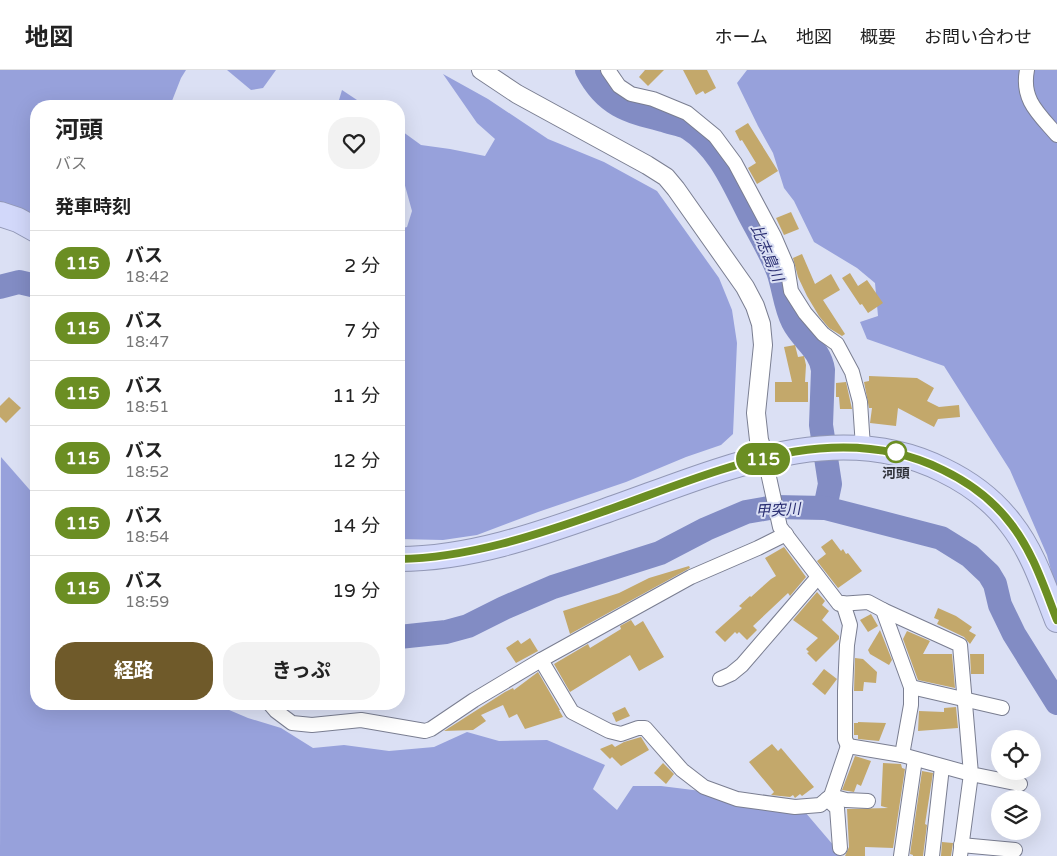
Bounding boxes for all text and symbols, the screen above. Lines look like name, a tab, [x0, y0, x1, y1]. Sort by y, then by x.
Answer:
text: 地図	[25, 23, 73, 52]
text: ホーム	[715, 26, 768, 48]
text: 地図	[796, 26, 832, 48]
text: 概要	[860, 26, 896, 48]
text: お問い合わせ	[924, 26, 1032, 48]
text: 河頭	[55, 116, 103, 145]
button: heart	[328, 117, 380, 169]
text: バス	[55, 154, 87, 174]
text: 発車時刻	[55, 196, 131, 218]
water label: 比志島川	[747, 222, 788, 286]
text: バス	[125, 245, 163, 267]
text: 115	[66, 252, 99, 274]
text: 2 分	[344, 255, 380, 277]
text: 18:42	[125, 267, 169, 287]
text: バス	[125, 310, 163, 332]
text: 115	[66, 317, 99, 339]
text: 7 分	[344, 320, 380, 342]
text: 18:47	[125, 332, 169, 352]
text: バス	[125, 375, 163, 397]
text: 115	[66, 382, 99, 404]
text: 11 分	[332, 385, 380, 407]
text: 18:51	[125, 397, 169, 417]
text: バス	[125, 440, 163, 462]
marker: 河頭	[885, 441, 907, 463]
line badge: 115	[734, 443, 792, 475]
text: 115	[66, 447, 99, 469]
text: 115	[746, 448, 780, 470]
text: 12 分	[332, 450, 380, 472]
text: 18:52	[125, 462, 169, 482]
place label: 河頭	[882, 465, 910, 482]
water label: 甲突川	[755, 500, 803, 520]
text: バス	[125, 505, 163, 527]
text: 115	[66, 512, 99, 534]
text: 14 分	[332, 515, 380, 537]
text: 18:54	[125, 527, 169, 547]
text: バス	[125, 570, 163, 592]
text: 115	[66, 577, 99, 599]
text: 19 分	[332, 580, 380, 602]
text: 18:59	[125, 592, 169, 612]
button: 経路	[55, 642, 213, 700]
button: きっぷ	[223, 642, 380, 700]
map controls	[991, 730, 1041, 840]
button: locate	[991, 730, 1041, 780]
button: layers	[991, 790, 1041, 840]

